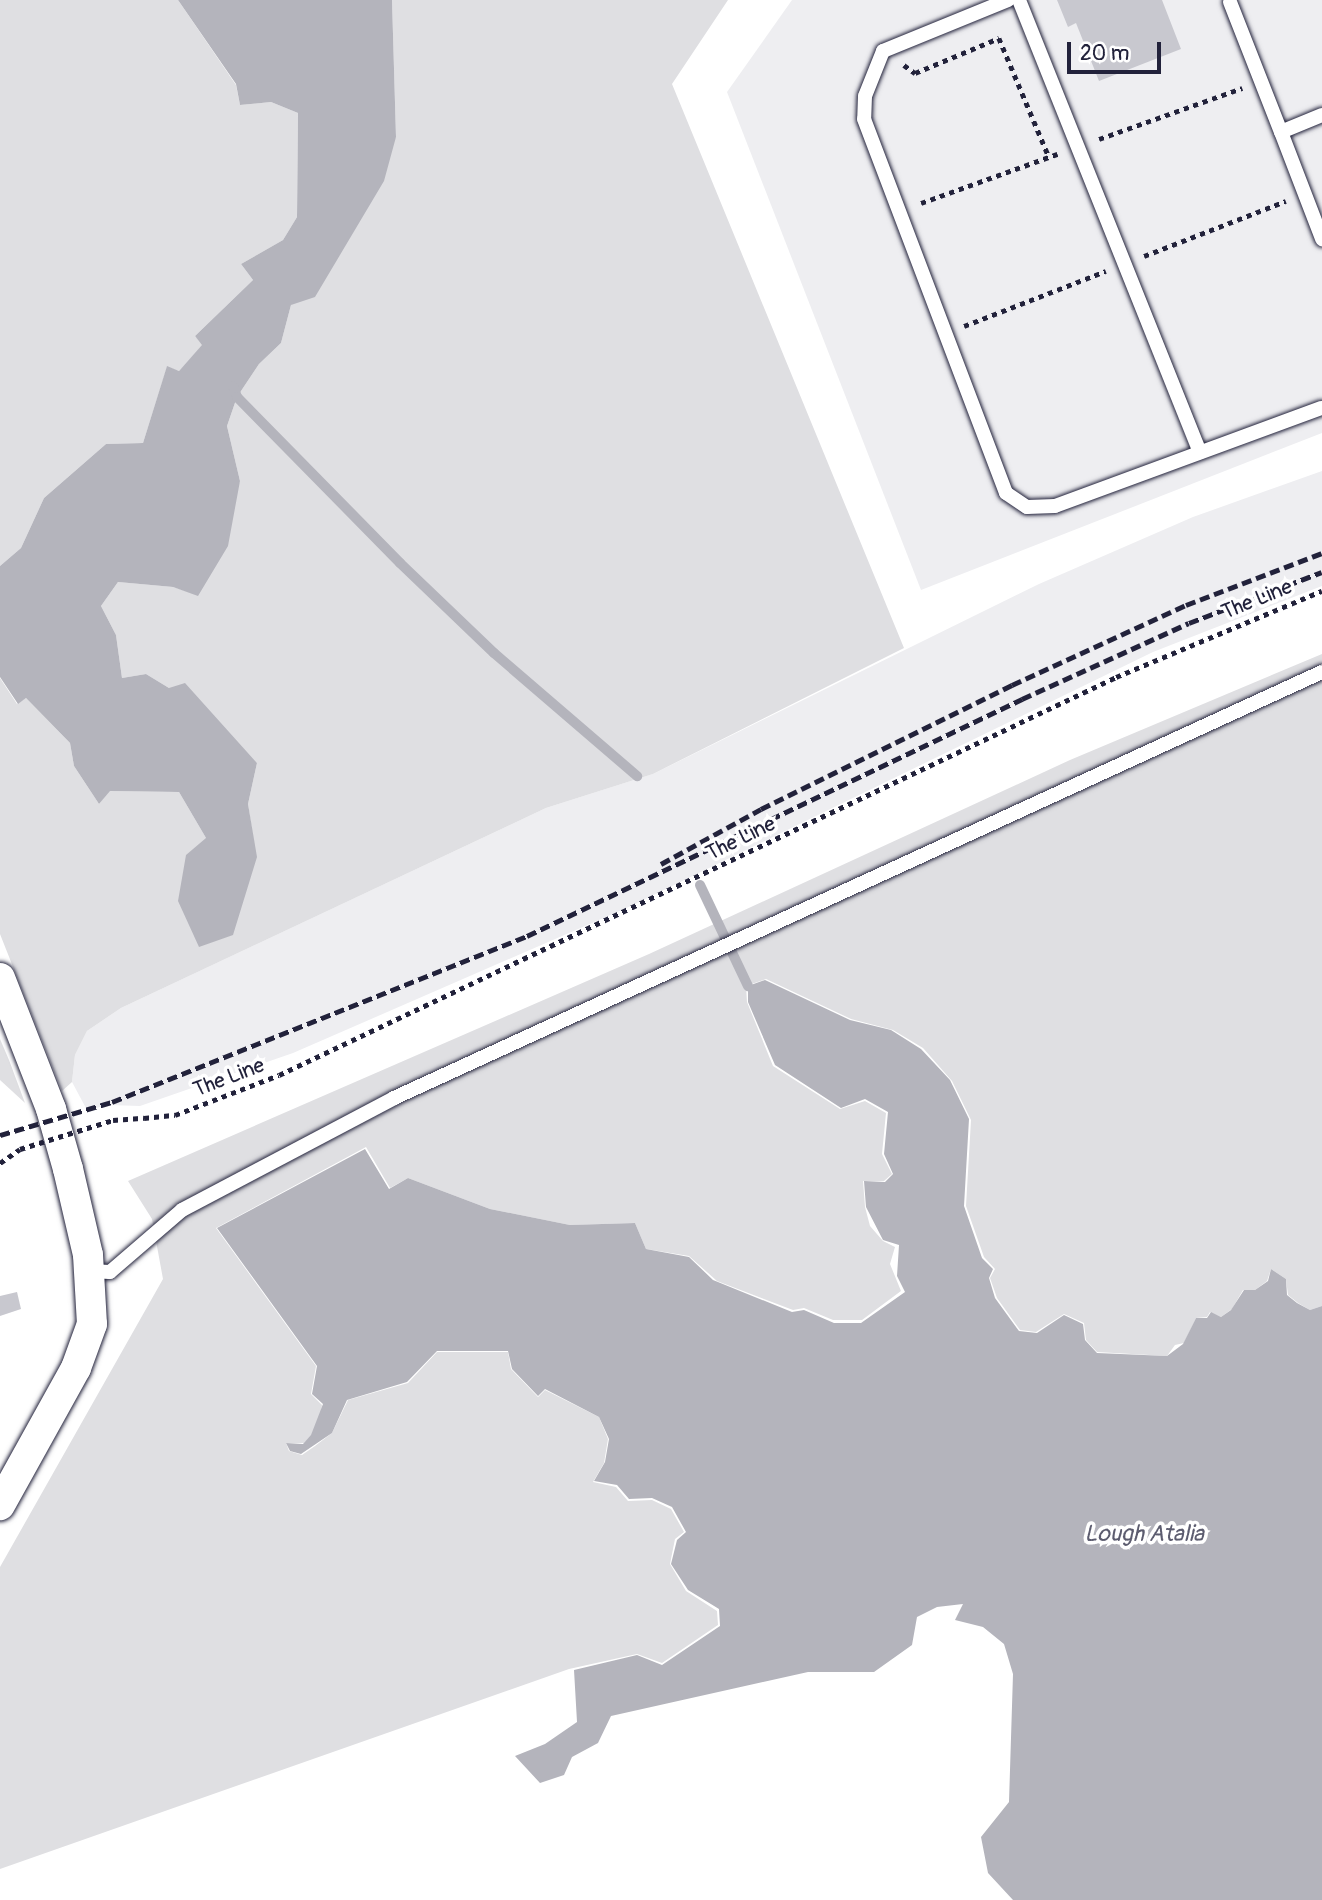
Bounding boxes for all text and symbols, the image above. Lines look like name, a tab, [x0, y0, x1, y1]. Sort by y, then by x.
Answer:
scale bar	[1070, 28, 1164, 72]
text: 20 m	[1080, 40, 1129, 67]
street label: The Line	[1218, 574, 1296, 626]
street label: The Line	[702, 811, 780, 867]
street label: The Line	[190, 1053, 268, 1103]
water label: Lough Atalia	[1084, 1520, 1204, 1548]

